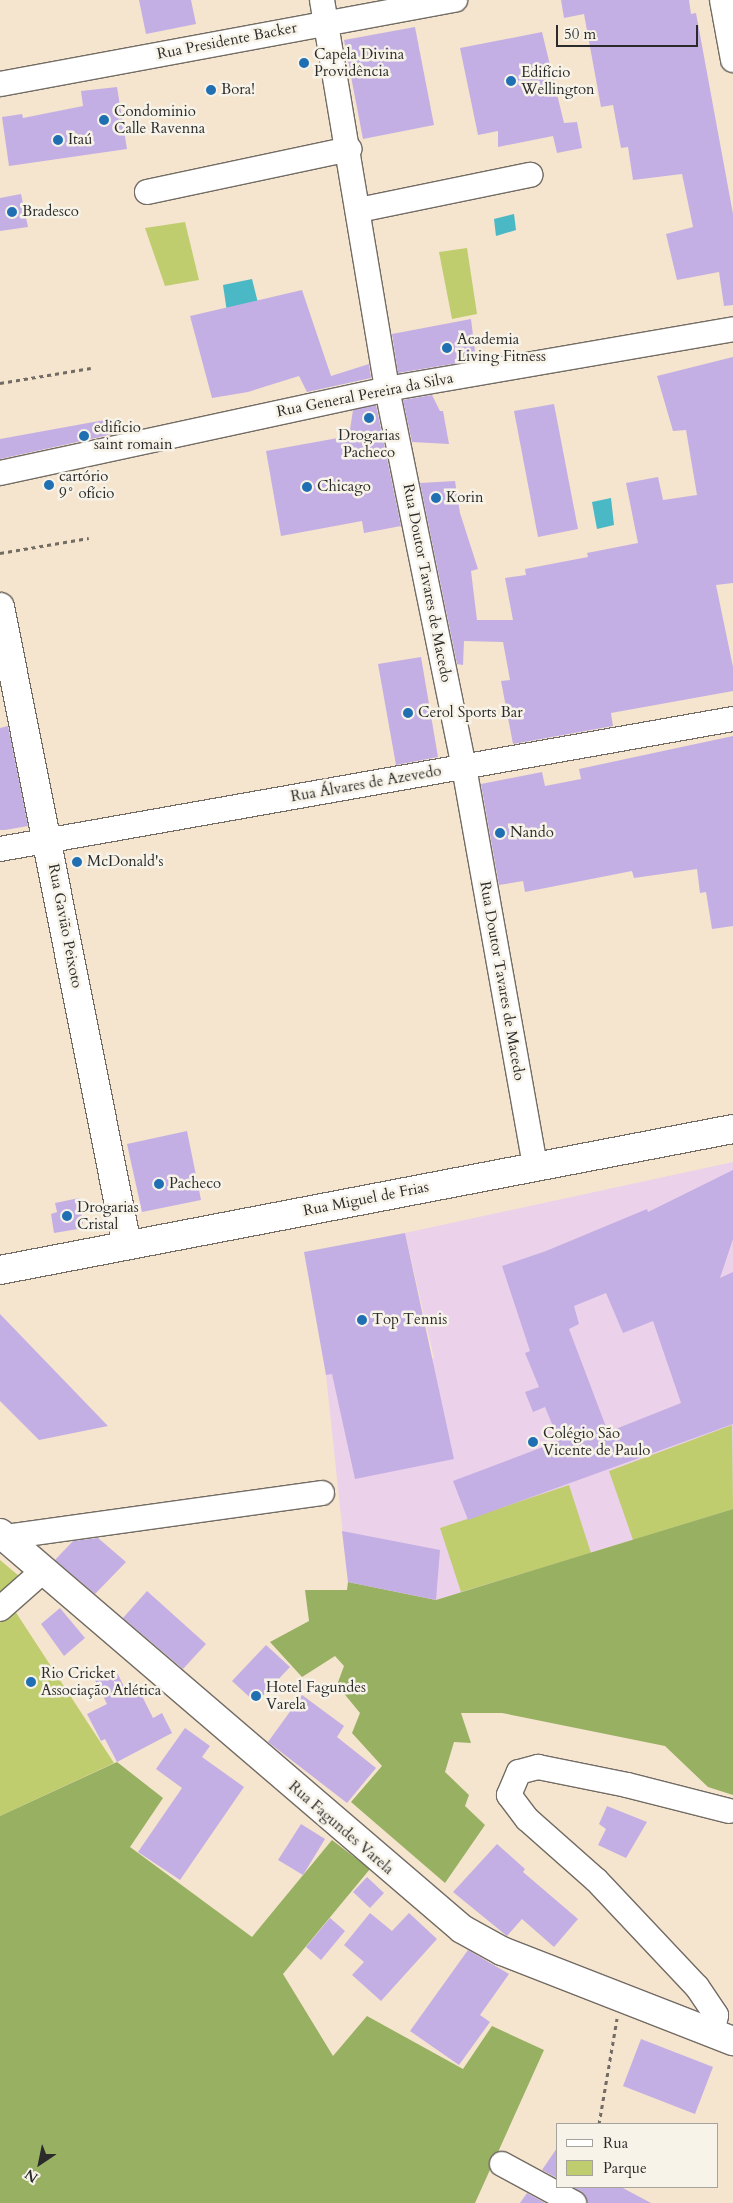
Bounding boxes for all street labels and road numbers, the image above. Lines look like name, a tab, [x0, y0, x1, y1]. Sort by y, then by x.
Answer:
street label: Rua Presidente Backer	[155, 19, 299, 63]
street label: Rua General Pereira da Silva	[275, 369, 455, 421]
street label: Rua Doutor Tavares de Macedo	[399, 482, 455, 684]
street label: Rua Álvares de Azevedo	[289, 762, 443, 806]
street label: Rua Gavião Peixoto	[44, 862, 86, 990]
street label: Rua Doutor Tavares de Macedo	[476, 880, 528, 1082]
street label: Rua Miguel de Frias	[302, 1178, 430, 1220]
street label: Rua Fagundes Varela	[285, 1777, 397, 1879]

